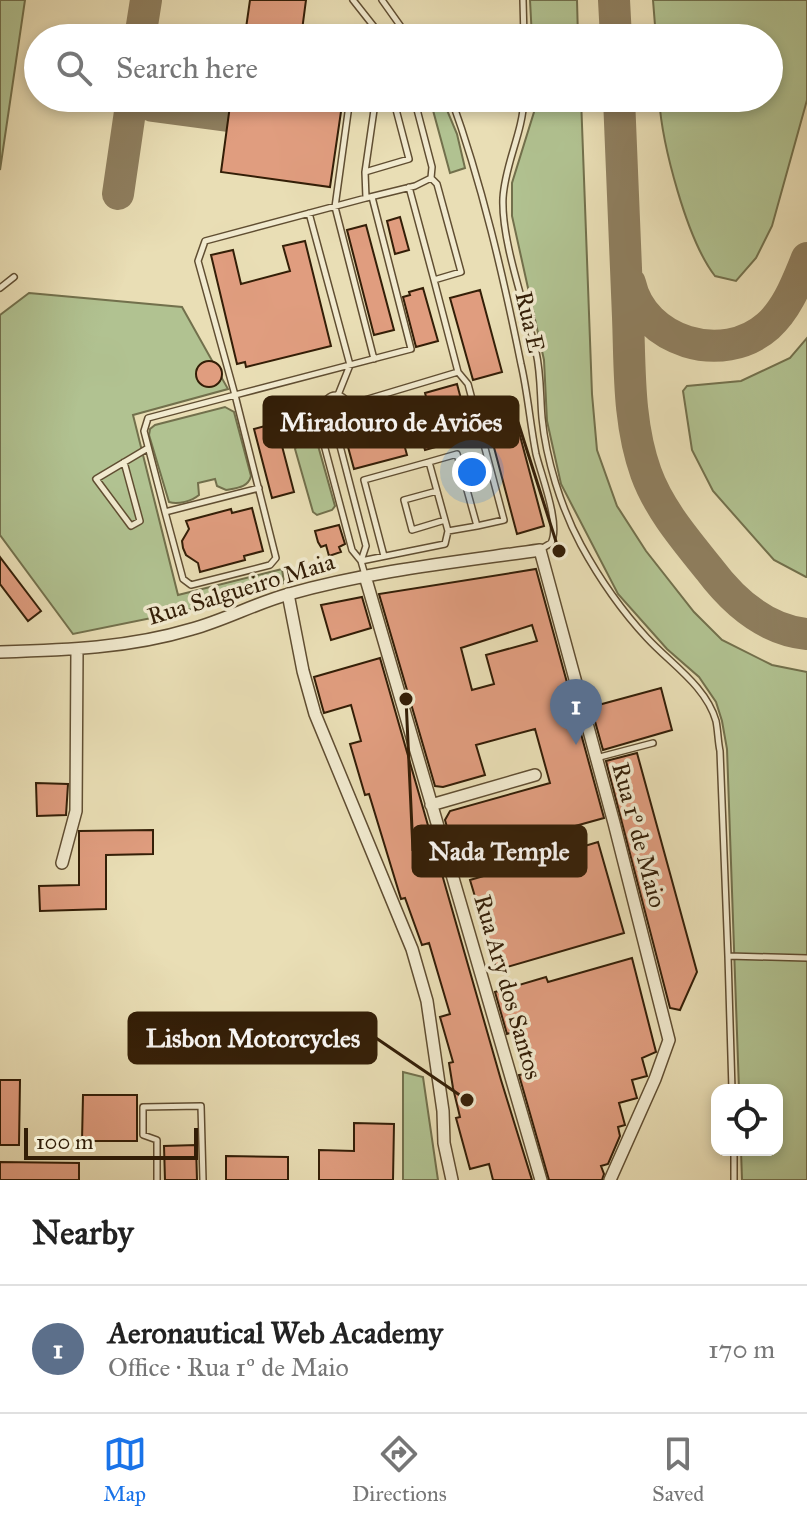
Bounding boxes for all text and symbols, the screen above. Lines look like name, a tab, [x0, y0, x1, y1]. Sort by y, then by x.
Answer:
search box	[24, 24, 783, 112]
icon: search	[52, 46, 96, 90]
text: Search here	[116, 50, 258, 86]
street label: Rua E	[508, 288, 552, 356]
callout: Miradouro de Aviões	[264, 397, 518, 447]
text: Miradouro de Aviões	[280, 406, 503, 438]
your location	[452, 452, 492, 492]
street label: Rua Salgueiro Maia	[144, 546, 339, 632]
pin: 1	[550, 679, 602, 745]
street label: Rua 1º de Maio	[605, 759, 673, 911]
callout: Nada Temple	[413, 826, 586, 876]
text: Nada Temple	[428, 835, 570, 867]
street label: Rua Ary dos Santos	[467, 891, 549, 1083]
callout: Lisbon Motorcycles	[129, 1013, 376, 1063]
text: Lisbon Motorcycles	[146, 1022, 361, 1054]
map controls	[711, 1084, 783, 1156]
button: locate	[711, 1084, 783, 1156]
scale bar	[24, 1124, 198, 1160]
text: 100 m	[36, 1128, 93, 1155]
text: Nearby	[32, 1212, 134, 1253]
text: Aeronautical Web Academy	[108, 1315, 443, 1351]
text: 1	[53, 1333, 63, 1365]
text: 170 m	[708, 1333, 775, 1365]
text: Office · Rua 1º de Maio	[108, 1351, 349, 1383]
tab: Map	[103, 1432, 147, 1507]
tab: Directions	[352, 1432, 447, 1507]
tab: Saved	[652, 1432, 704, 1507]

